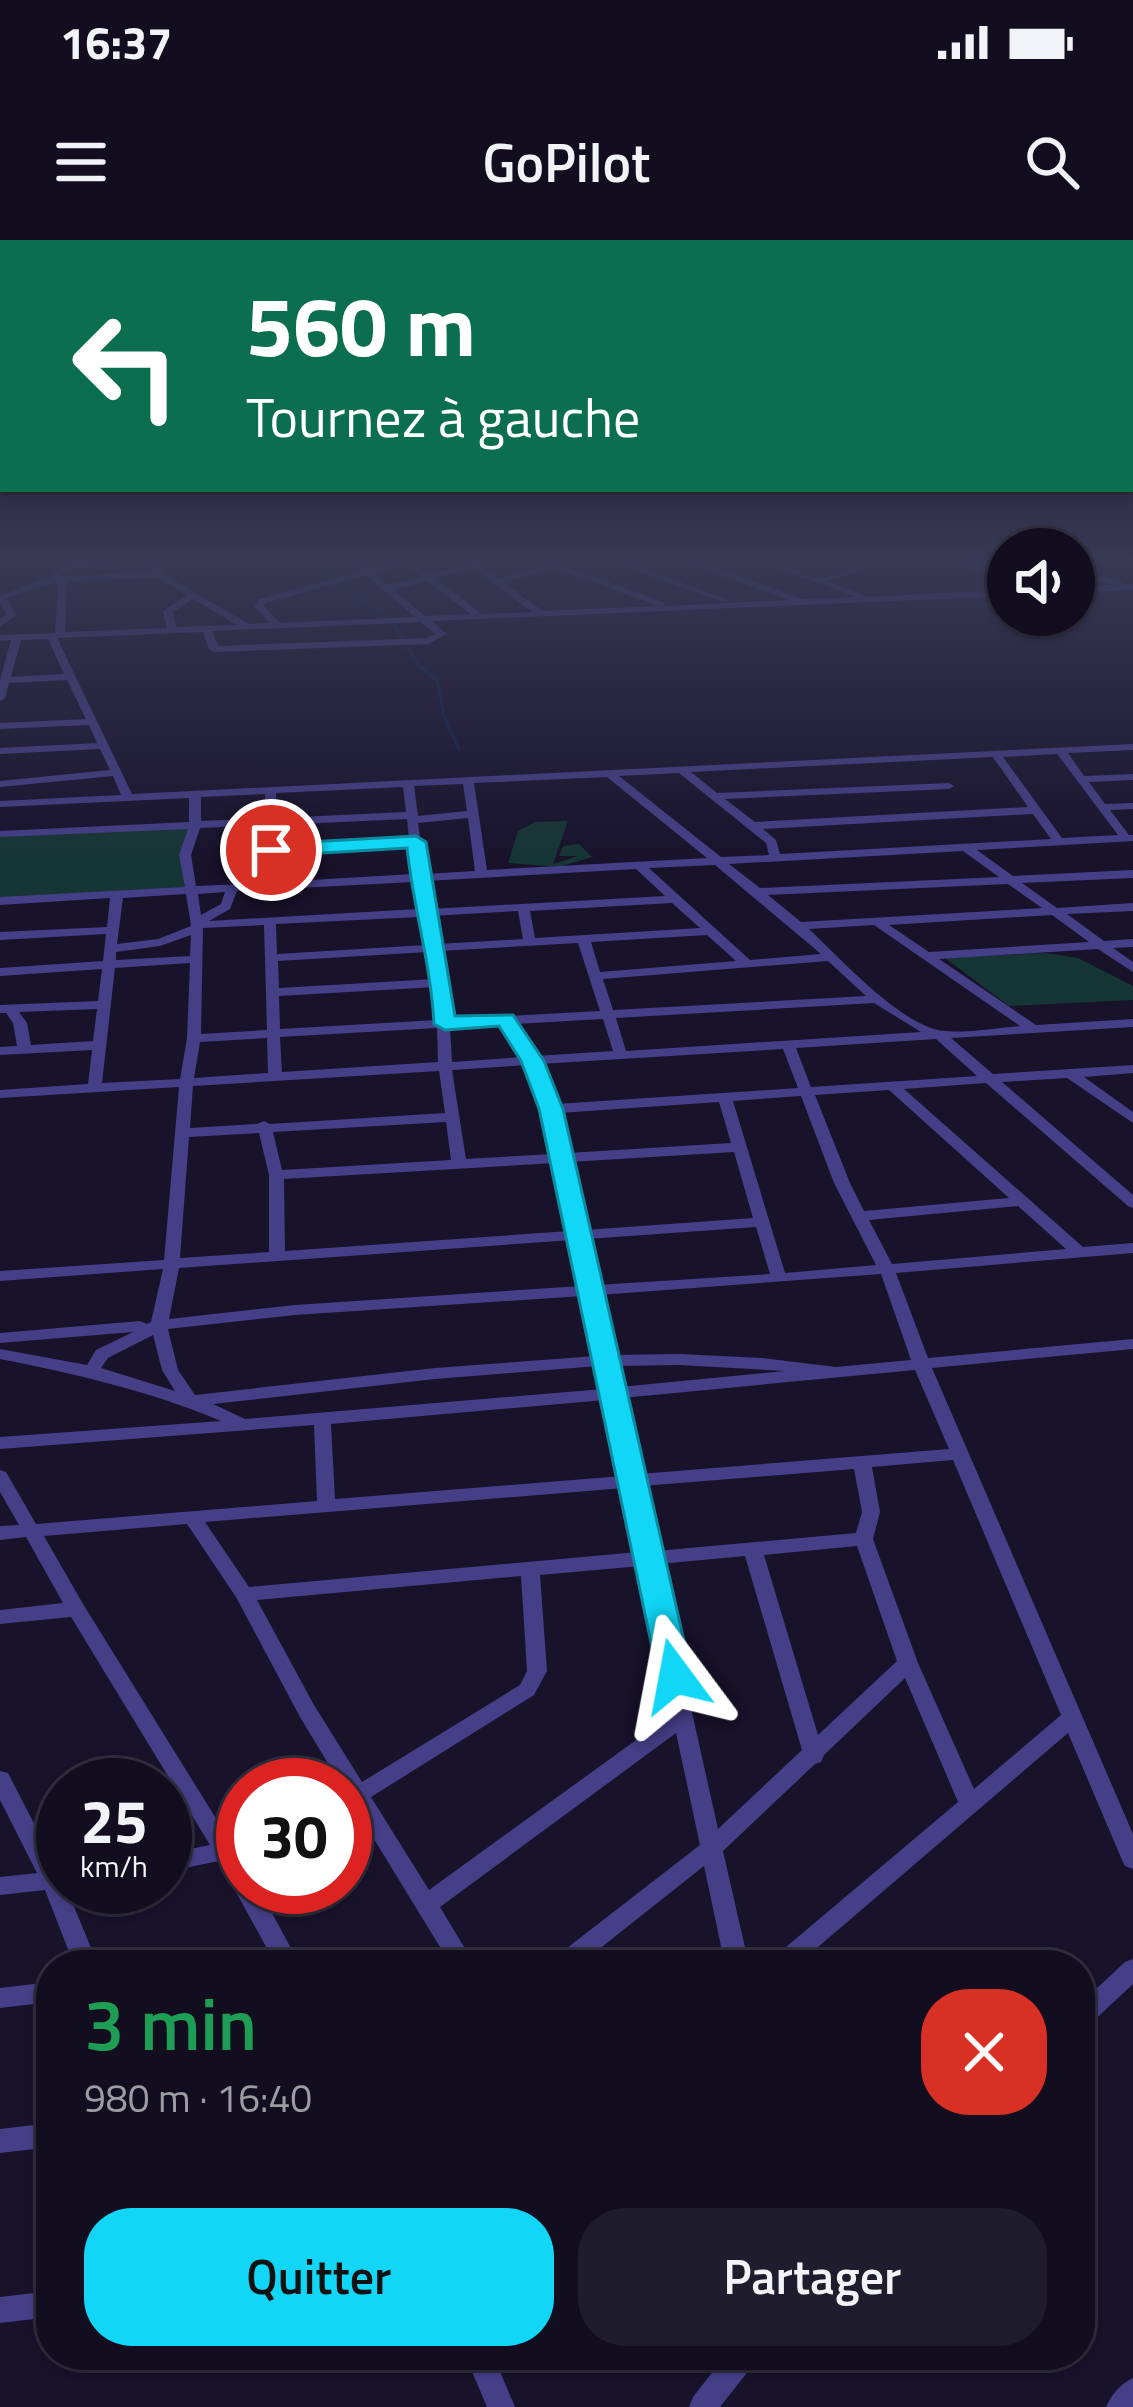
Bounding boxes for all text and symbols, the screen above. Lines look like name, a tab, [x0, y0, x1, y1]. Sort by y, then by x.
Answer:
text: 16:37	[60, 8, 172, 76]
text: GoPilot	[483, 121, 650, 203]
icon: menu	[48, 129, 114, 195]
icon: search	[1019, 129, 1085, 195]
text: 560 m	[246, 261, 476, 389]
icon: left	[48, 288, 204, 444]
text: Tournez à gauche	[246, 376, 640, 458]
map controls	[987, 528, 1095, 636]
button: sound	[987, 528, 1095, 636]
pin	[220, 799, 322, 901]
icon: arrive	[238, 817, 304, 883]
position arrow	[612, 1613, 738, 1739]
speed limit sign: 30	[216, 1758, 372, 1914]
text: 25	[80, 1775, 148, 1866]
text: km/h	[80, 1843, 148, 1889]
text: 3 min	[84, 1968, 257, 2078]
button: close	[921, 1989, 1047, 2115]
text: 980 m · 16:40	[84, 2068, 312, 2127]
button: Quitter	[84, 2208, 554, 2346]
button: Partager	[578, 2208, 1047, 2346]

